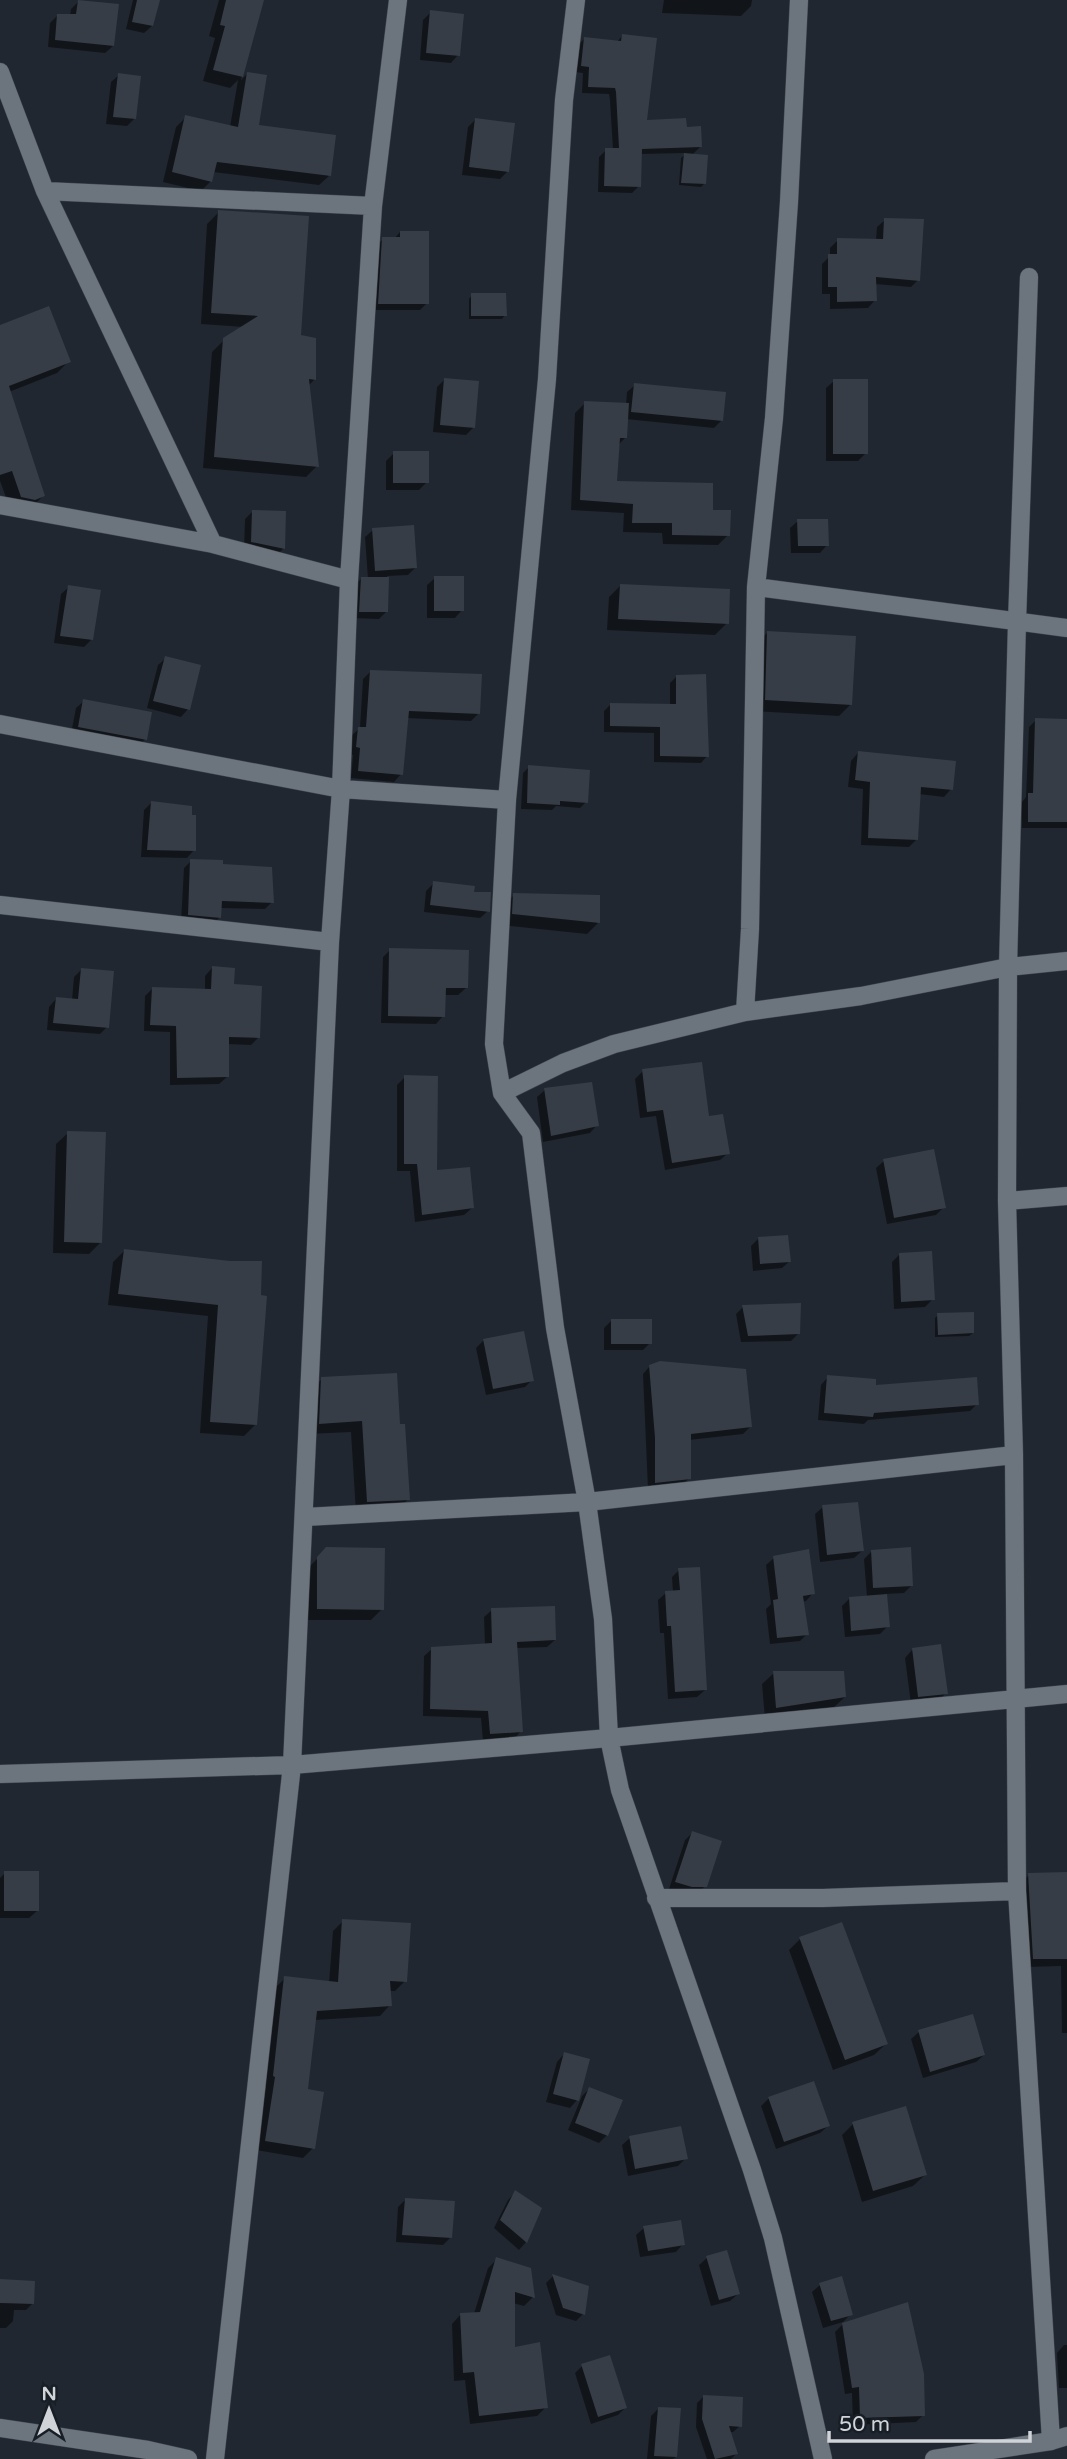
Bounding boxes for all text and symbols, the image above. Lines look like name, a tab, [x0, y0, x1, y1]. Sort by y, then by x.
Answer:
north arrow	[14, 2375, 84, 2445]
text: N	[41, 2383, 57, 2405]
scale bar	[829, 2400, 1030, 2444]
text: 50 m	[839, 2412, 890, 2437]

